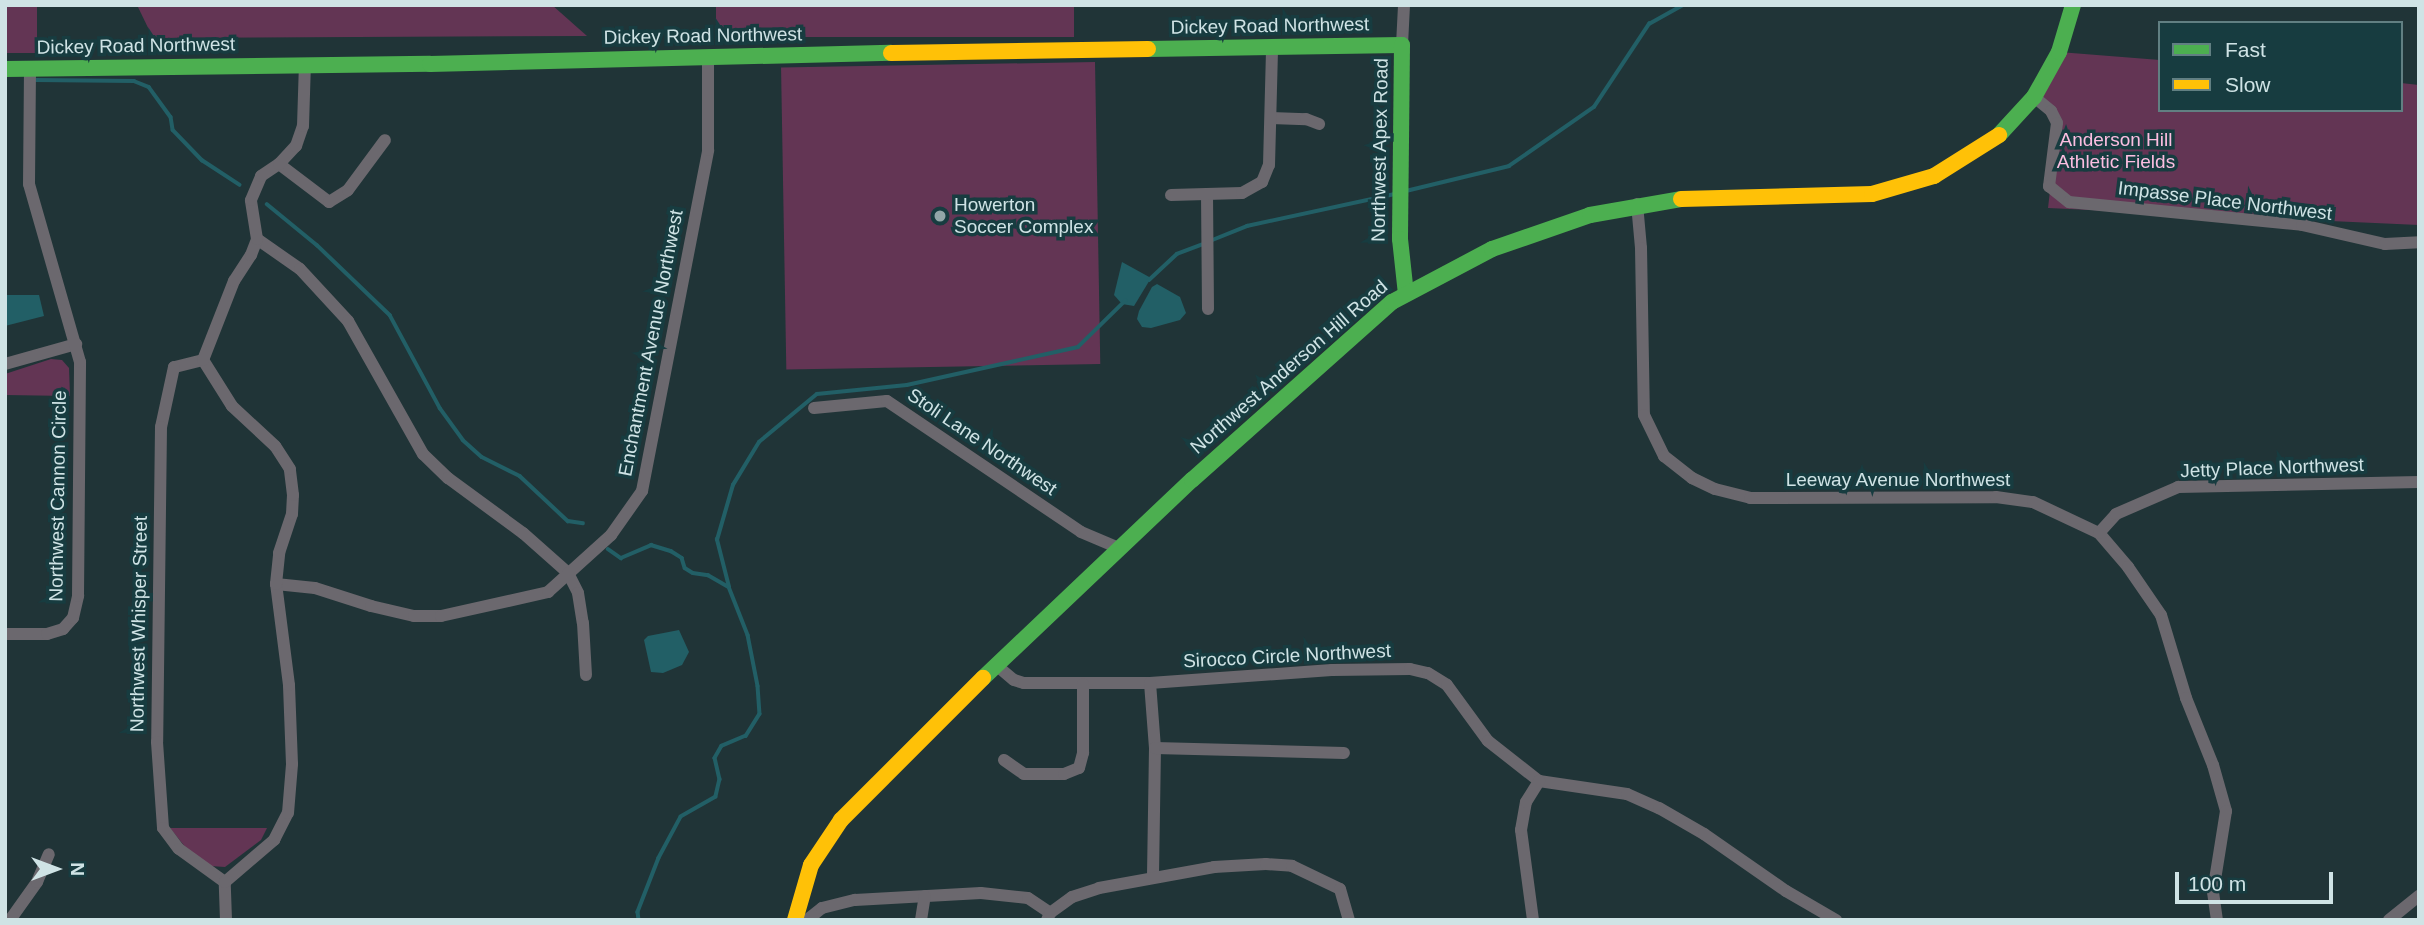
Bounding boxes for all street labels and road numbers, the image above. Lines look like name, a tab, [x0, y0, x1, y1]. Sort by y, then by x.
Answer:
street label: Dickey Road Northwest	[1171, 13, 1369, 39]
street label: Dickey Road Northwest	[604, 23, 802, 49]
street label: Dickey Road Northwest	[37, 33, 235, 59]
street label: Northwest Apex Road	[1367, 57, 1393, 243]
street label: Impasse Place Northwest	[2117, 177, 2333, 225]
street label: Enchantment Avenue Northwest	[614, 207, 688, 479]
street label: Northwest Anderson Hill Road	[1185, 275, 1393, 459]
street label: Stoli Lane Northwest	[903, 384, 1061, 500]
street label: Northwest Cannon Circle	[45, 390, 71, 602]
street label: Jetty Place Northwest	[2180, 453, 2364, 483]
street label: Leeway Avenue Northwest	[1785, 469, 2011, 491]
street label: Northwest Whisper Street	[126, 516, 152, 732]
street label: Sirocco Circle Northwest	[1183, 639, 1391, 673]

